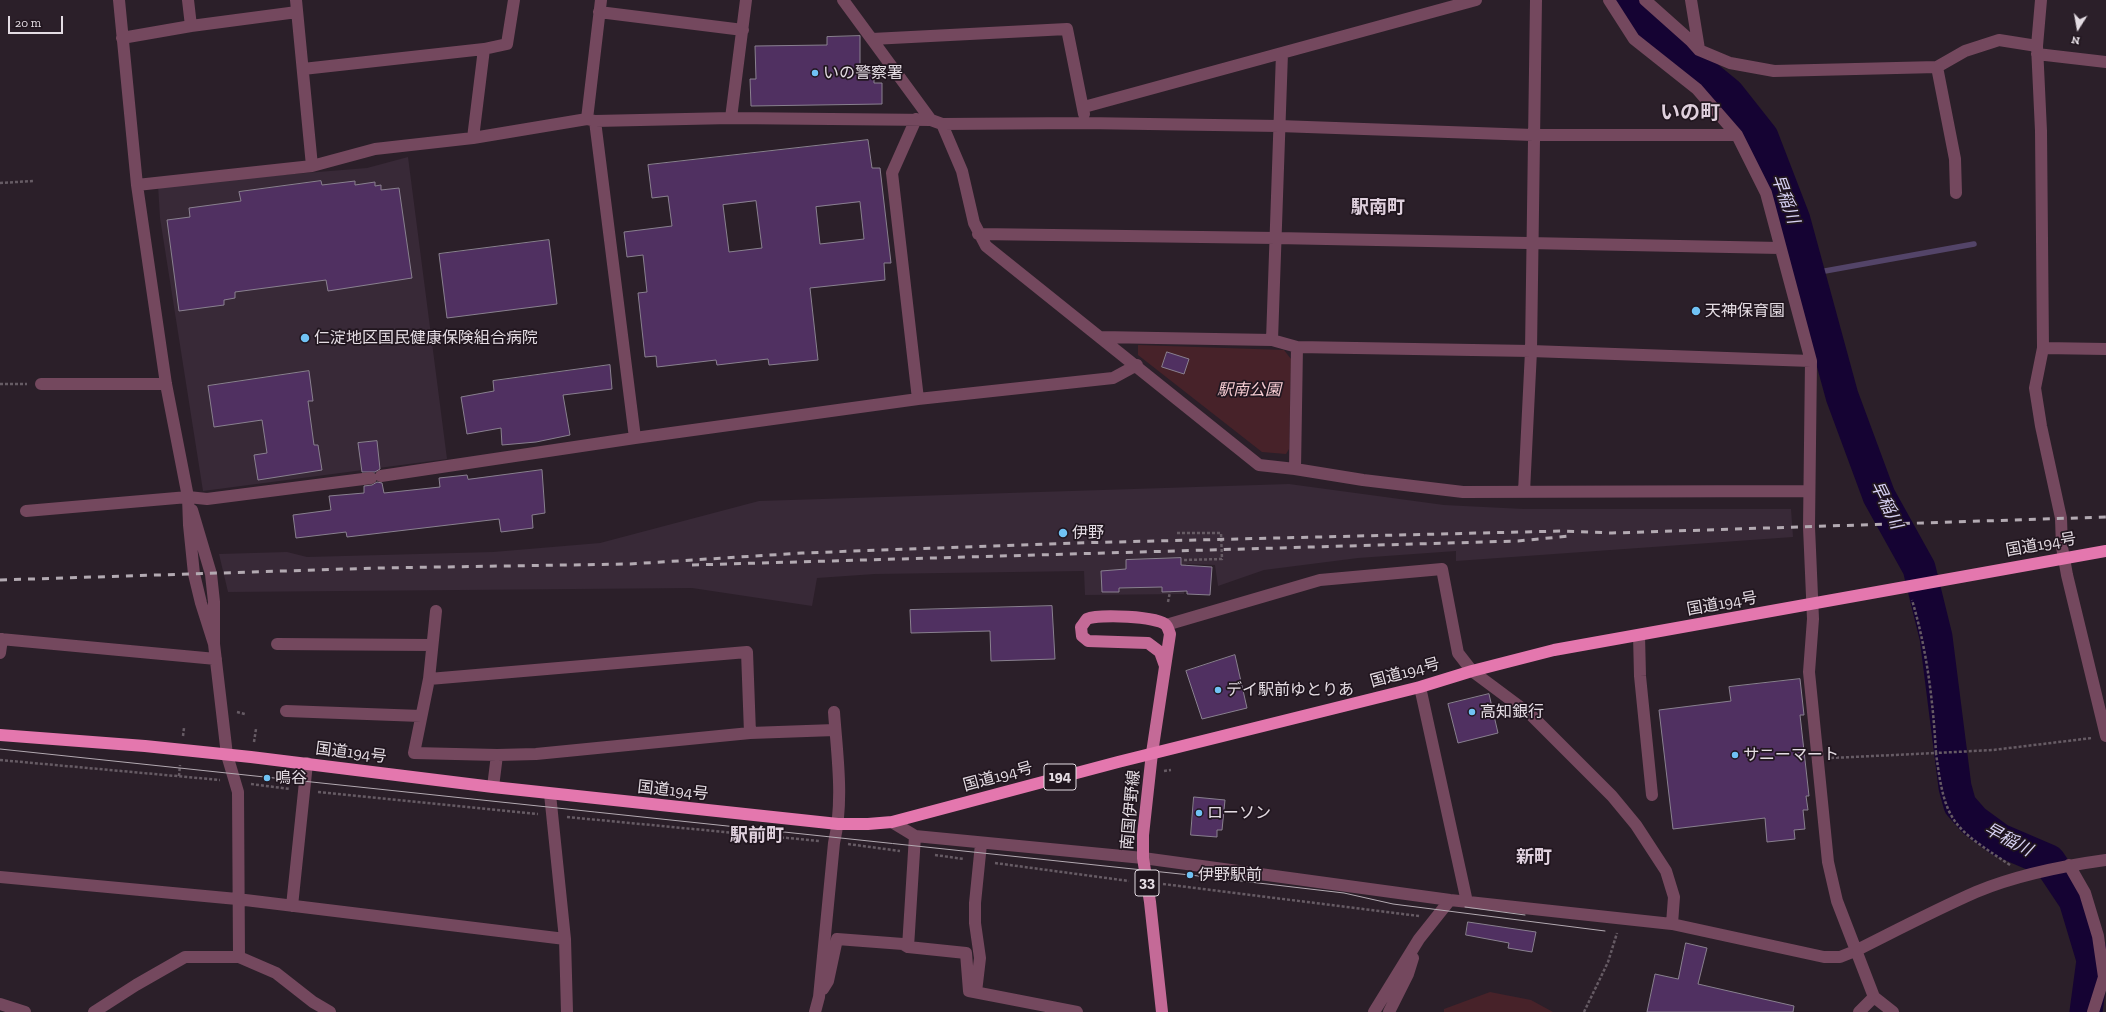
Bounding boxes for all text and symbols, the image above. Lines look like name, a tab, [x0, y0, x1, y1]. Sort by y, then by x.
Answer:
scale bar	[10, 8, 65, 34]
north arrow	[2058, 8, 2098, 48]
text: 20 m	[15, 16, 41, 30]
text: N	[2070, 33, 2081, 47]
place label: いの警察署	[823, 63, 903, 83]
marker: いの警察署	[810, 68, 820, 78]
district label: いの町	[1660, 101, 1720, 125]
water label: 早稲川	[1767, 172, 1803, 226]
district label: 駅南町	[1351, 197, 1405, 219]
place label: 天神保育園	[1705, 301, 1785, 321]
marker: 天神保育園	[1690, 305, 1702, 317]
place label: 仁淀地区国民健康保険組合病院	[314, 328, 538, 348]
marker: 仁淀地区国民健康保険組合病院	[299, 332, 311, 344]
park label: 駅南公園	[1217, 380, 1281, 400]
water label: 早稲川	[1866, 478, 1906, 532]
place label: 伊野	[1072, 523, 1104, 543]
marker: 伊野	[1057, 527, 1069, 539]
street label: 国道194号	[2004, 529, 2078, 561]
street label: 国道194号	[1685, 588, 1759, 620]
street label: 国道194号	[1368, 655, 1442, 691]
place label: デイ駅前ゆとりあ	[1226, 680, 1354, 700]
marker: デイ駅前ゆとりあ	[1213, 685, 1223, 695]
place label: 高知銀行	[1480, 702, 1544, 722]
marker: 高知銀行	[1467, 707, 1477, 717]
street label: 国道194号	[314, 739, 388, 767]
place label: サニーマート	[1743, 745, 1839, 765]
marker: サニーマート	[1730, 750, 1740, 760]
street label: 国道194号	[961, 759, 1035, 795]
road number: 194	[1044, 764, 1076, 790]
place label: 鳴谷	[275, 768, 307, 788]
street label: 南国伊野線	[1118, 769, 1144, 851]
marker: 鳴谷	[262, 773, 272, 783]
street label: 国道194号	[637, 778, 709, 804]
place label: ローソン	[1207, 803, 1271, 823]
marker: ローソン	[1194, 808, 1204, 818]
water label: 早稲川	[1981, 819, 2035, 861]
district label: 駅前町	[730, 825, 784, 847]
district label: 新町	[1516, 847, 1552, 869]
place label: 伊野駅前	[1198, 865, 1262, 885]
road number: 33	[1135, 870, 1159, 896]
marker: 伊野駅前	[1185, 870, 1195, 880]

